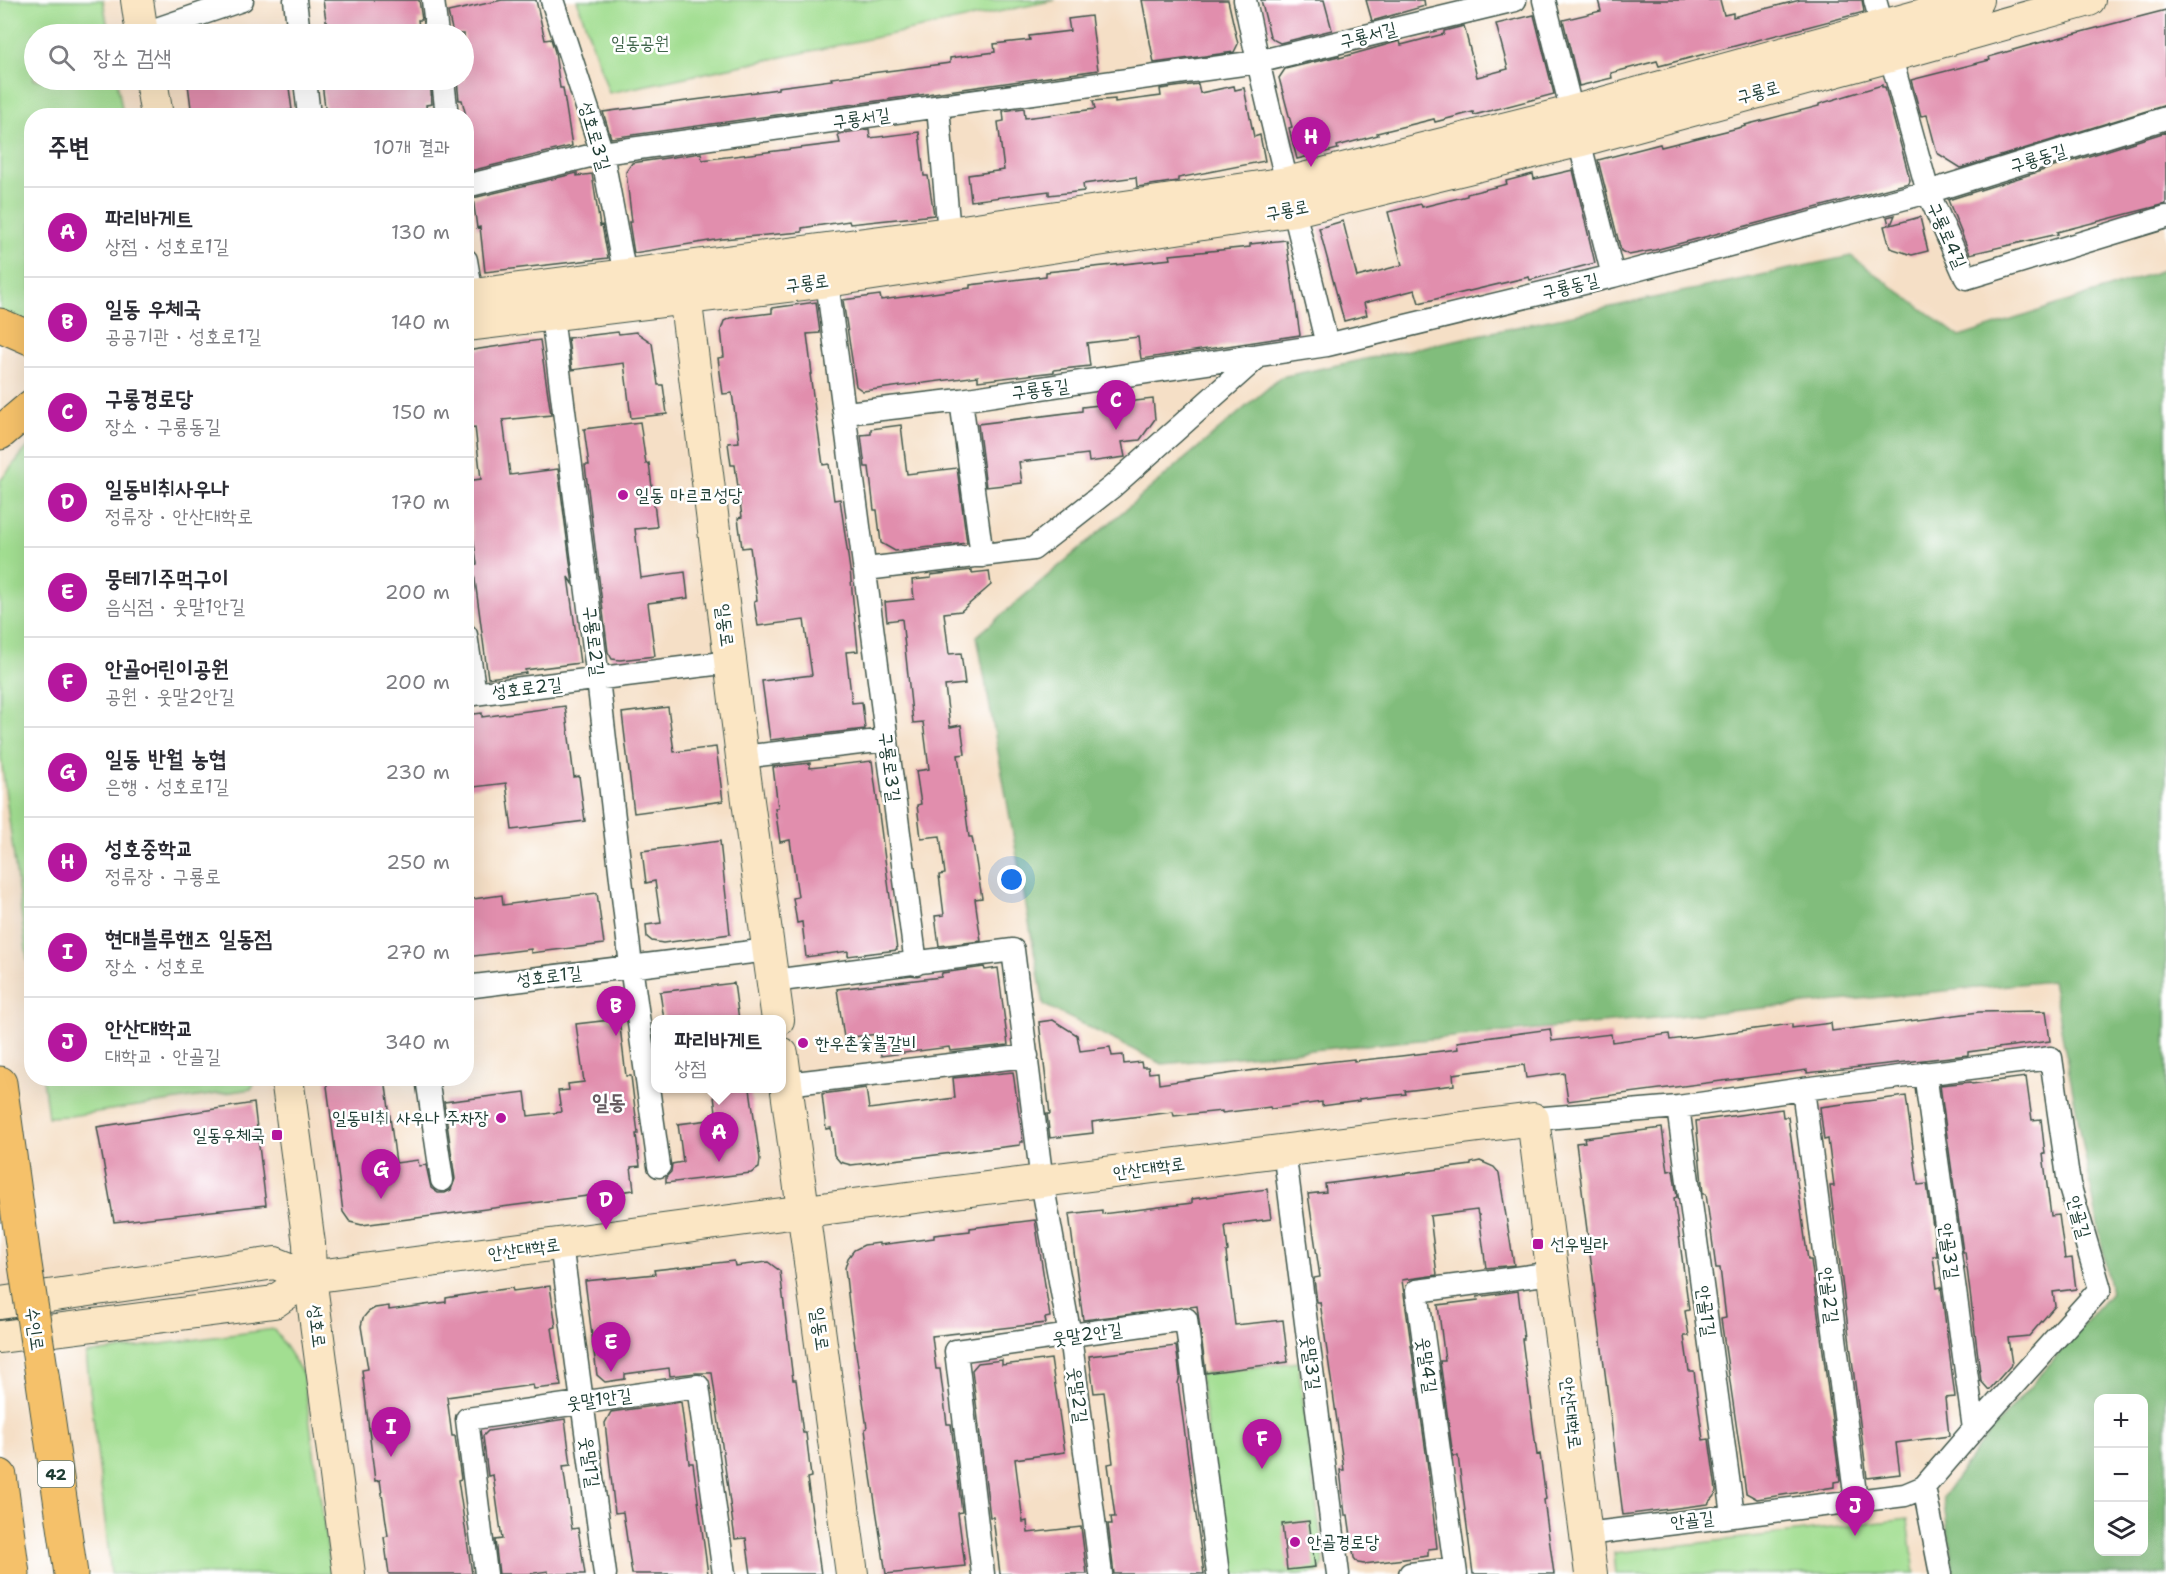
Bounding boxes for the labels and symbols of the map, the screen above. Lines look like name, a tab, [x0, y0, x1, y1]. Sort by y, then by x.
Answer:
street label: 구룡서길	[1337, 16, 1400, 54]
park label: 일동공원	[611, 31, 669, 55]
street label: 구룡로	[1734, 75, 1782, 109]
street label: 성호로3길	[574, 99, 616, 174]
street label: 구룡서길	[831, 102, 892, 134]
pin: H	[1292, 118, 1330, 167]
street label: 구룡동길	[2007, 138, 2070, 178]
street label: 구룡로	[1263, 194, 1311, 226]
street label: 구룡로4길	[1922, 198, 1973, 273]
street label: 구룡동길	[1539, 267, 1602, 305]
street label: 구룡로	[784, 268, 830, 298]
street label: 구룡동길	[1010, 373, 1071, 405]
pin: C	[1096, 380, 1136, 430]
place label: 일동 마르코성당	[635, 483, 743, 507]
marker: 일동 마르코성당	[616, 488, 630, 502]
street label: 일동로	[710, 602, 740, 648]
street label: 구룡로2길	[578, 605, 610, 678]
street label: 성호로2길	[491, 672, 564, 704]
street label: 구룡로3길	[874, 731, 906, 804]
your location	[997, 865, 1026, 894]
street label: 성호로1길	[515, 960, 583, 992]
pin: B	[596, 986, 636, 1036]
place label: 한우촌숯불갈비	[815, 1031, 916, 1055]
marker: 한우촌숯불갈비	[796, 1036, 810, 1050]
district label: 일동	[592, 1088, 626, 1116]
place label: 일동비취 사우나 주차장	[332, 1106, 489, 1130]
marker: 일동비취 사우나 주차장	[494, 1111, 508, 1125]
pin: A	[700, 1112, 738, 1162]
place label: 일동우체국	[193, 1123, 265, 1147]
marker: 일동우체국	[270, 1128, 284, 1142]
pin: G	[362, 1150, 400, 1199]
street label: 안산대학로	[1111, 1151, 1187, 1185]
pin: D	[586, 1180, 626, 1230]
street label: 안골길	[2061, 1193, 2097, 1242]
street label: 안골3길	[1933, 1222, 1965, 1281]
street label: 안산대학로	[486, 1232, 562, 1266]
place label: 선우빌라	[1550, 1232, 1608, 1256]
marker: 선우빌라	[1531, 1237, 1545, 1251]
street label: 안골2길	[1814, 1266, 1844, 1325]
street label: 안골1길	[1691, 1284, 1722, 1338]
street label: 성호로	[302, 1303, 332, 1349]
street label: 수인로	[20, 1306, 50, 1352]
street label: 일동로	[805, 1306, 835, 1352]
street label: 웃말2안길	[1050, 1317, 1124, 1351]
pin: E	[592, 1322, 630, 1372]
street label: 웃말3길	[1296, 1333, 1326, 1392]
street label: 웃말4길	[1411, 1336, 1443, 1395]
street label: 웃말2길	[1063, 1366, 1093, 1425]
street label: 안산대학로	[1555, 1376, 1587, 1450]
street label: 웃말1안길	[565, 1382, 634, 1415]
pin: I	[372, 1408, 410, 1457]
pin: F	[1242, 1420, 1282, 1469]
street label: 웃말1길	[575, 1435, 606, 1489]
road number: 42	[38, 1461, 74, 1487]
pin: J	[1836, 1486, 1874, 1536]
street label: 안골길	[1669, 1505, 1716, 1535]
place label: 안골경로당	[1307, 1530, 1380, 1554]
marker: 안골경로당	[1288, 1535, 1302, 1549]

